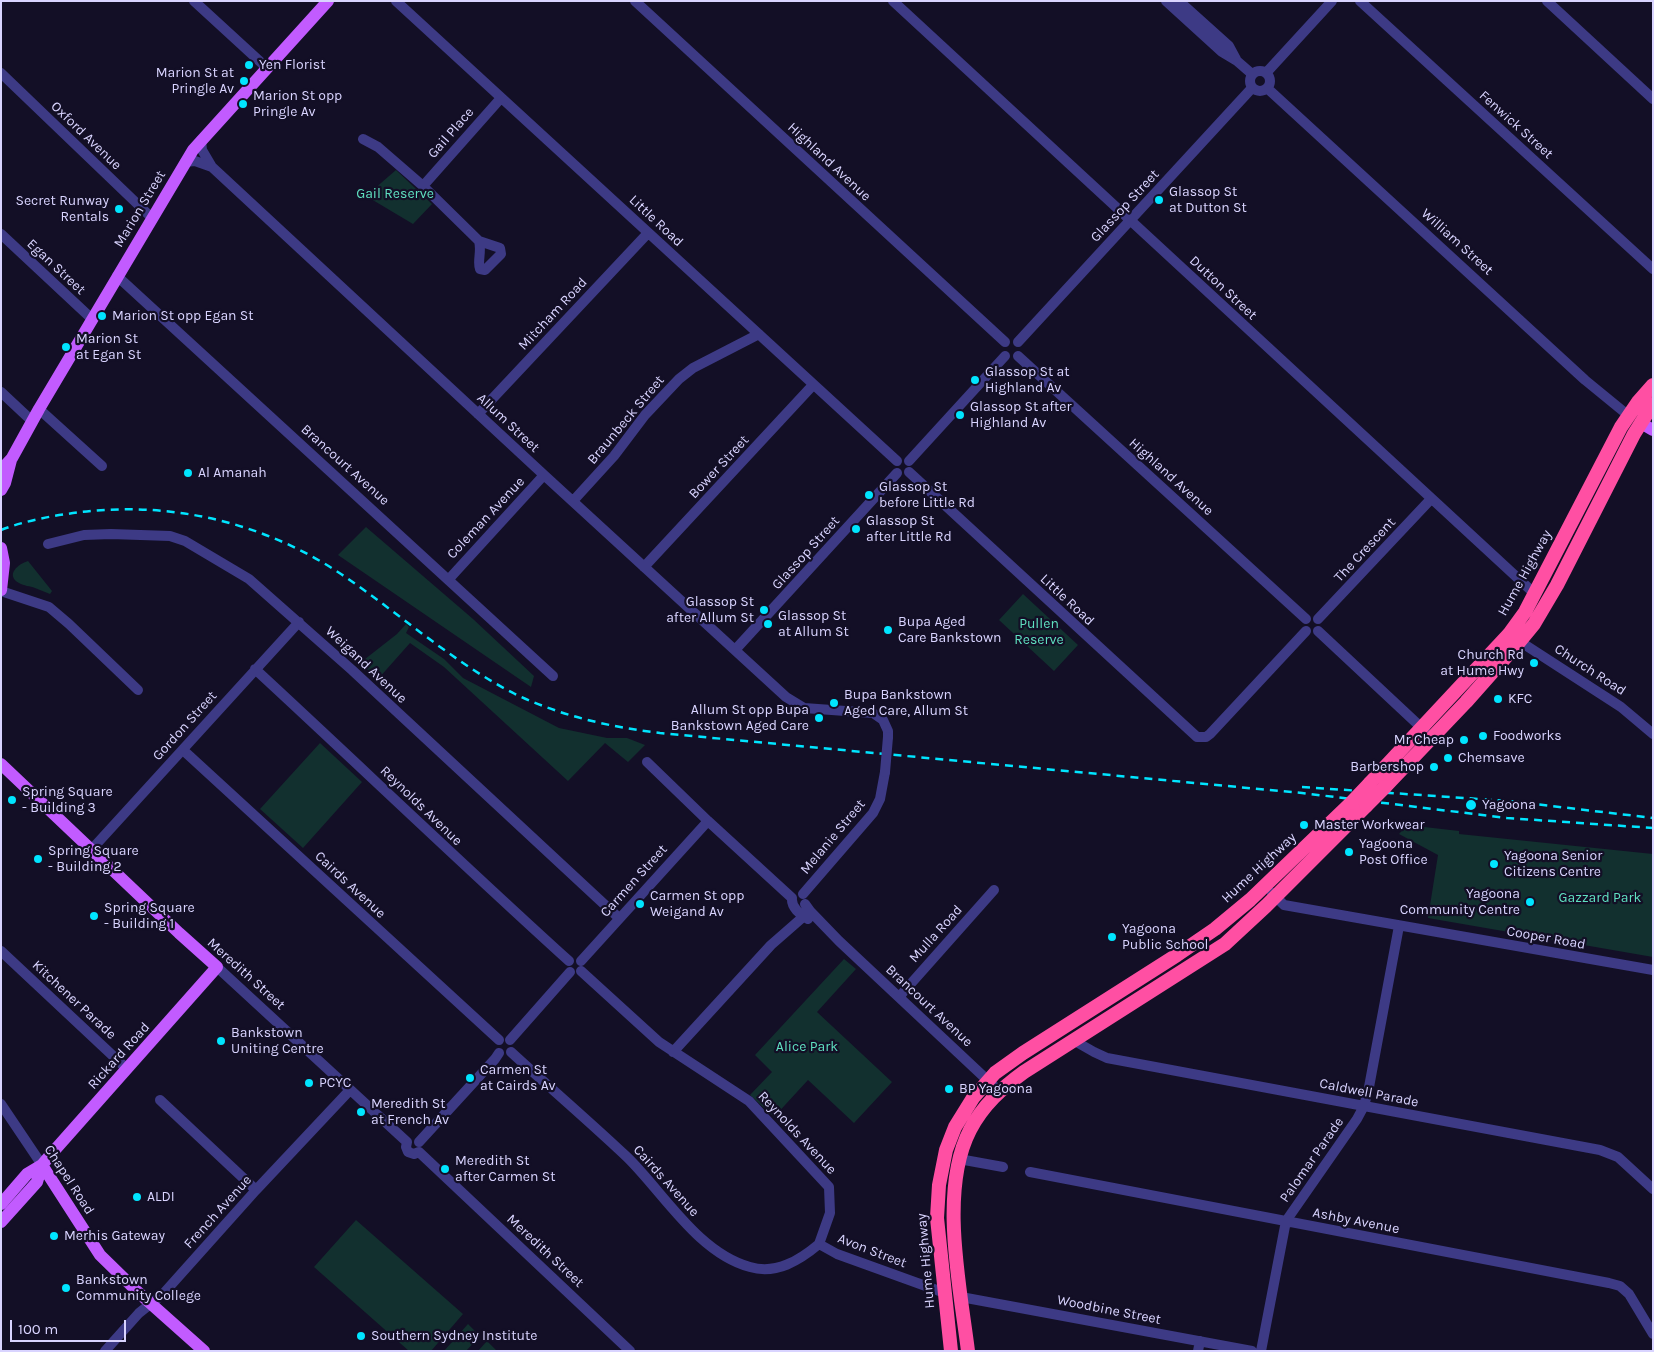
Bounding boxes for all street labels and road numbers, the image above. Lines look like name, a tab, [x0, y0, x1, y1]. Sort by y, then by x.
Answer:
street label: Fenwick Street	[1476, 87, 1556, 163]
street label: Oxford Avenue	[47, 98, 125, 174]
street label: Gail Place	[424, 104, 478, 162]
street label: Highland Avenue	[784, 119, 874, 205]
street label: Glassop Street	[1087, 166, 1163, 246]
street label: Marion Street	[110, 168, 170, 250]
street label: Little Road	[625, 192, 687, 250]
street label: William Street	[1417, 205, 1497, 279]
street label: Egan Street	[23, 236, 89, 298]
street label: Dutton Street	[1186, 252, 1260, 324]
street label: Mitcham Road	[515, 274, 591, 354]
street label: Braunbeck Street	[584, 372, 668, 468]
street label: Allum Street	[473, 390, 543, 456]
street label: Brancourt Avenue	[297, 421, 393, 509]
street label: Bower Street	[685, 432, 753, 502]
street label: Highland Avenue	[1125, 435, 1217, 519]
street label: Coleman Avenue	[444, 474, 528, 562]
street label: Glassop Street	[769, 513, 843, 593]
street label: The Crescent	[1331, 514, 1399, 586]
street label: Hume Highway	[1494, 527, 1556, 619]
street label: Little Road	[1036, 571, 1098, 629]
street label: Weigand Avenue	[322, 623, 410, 707]
street label: Church Road	[1551, 641, 1629, 699]
street label: Gordon Street	[149, 688, 221, 764]
street label: Reynolds Avenue	[377, 763, 465, 849]
street label: Melanie Street	[797, 796, 869, 878]
street label: Hume Highway	[1218, 829, 1300, 907]
street label: Carmen Street	[597, 841, 671, 921]
street label: Cairds Avenue	[311, 848, 389, 922]
street label: Mulla Road	[906, 902, 966, 966]
street label: Cooper Road	[1505, 923, 1587, 953]
street label: Meredith Street	[204, 935, 288, 1013]
street label: Kitchener Parade	[29, 957, 119, 1043]
street label: Brancourt Avenue	[882, 961, 976, 1051]
street label: Rickard Road	[84, 1019, 154, 1093]
street label: Caldwell Parade	[1318, 1075, 1420, 1111]
street label: Reynolds Avenue	[754, 1088, 840, 1178]
street label: Palomar Parade	[1276, 1114, 1348, 1206]
street label: Chapel Road	[40, 1142, 98, 1218]
street label: Cairds Avenue	[629, 1142, 703, 1220]
street label: French Avenue	[181, 1172, 255, 1252]
street label: Ashby Avenue	[1311, 1204, 1401, 1238]
street label: Meredith Street	[503, 1211, 587, 1291]
street label: Hume Highway	[913, 1213, 939, 1309]
street label: Avon Street	[835, 1230, 909, 1272]
street label: Woodbine Street	[1056, 1292, 1162, 1328]

